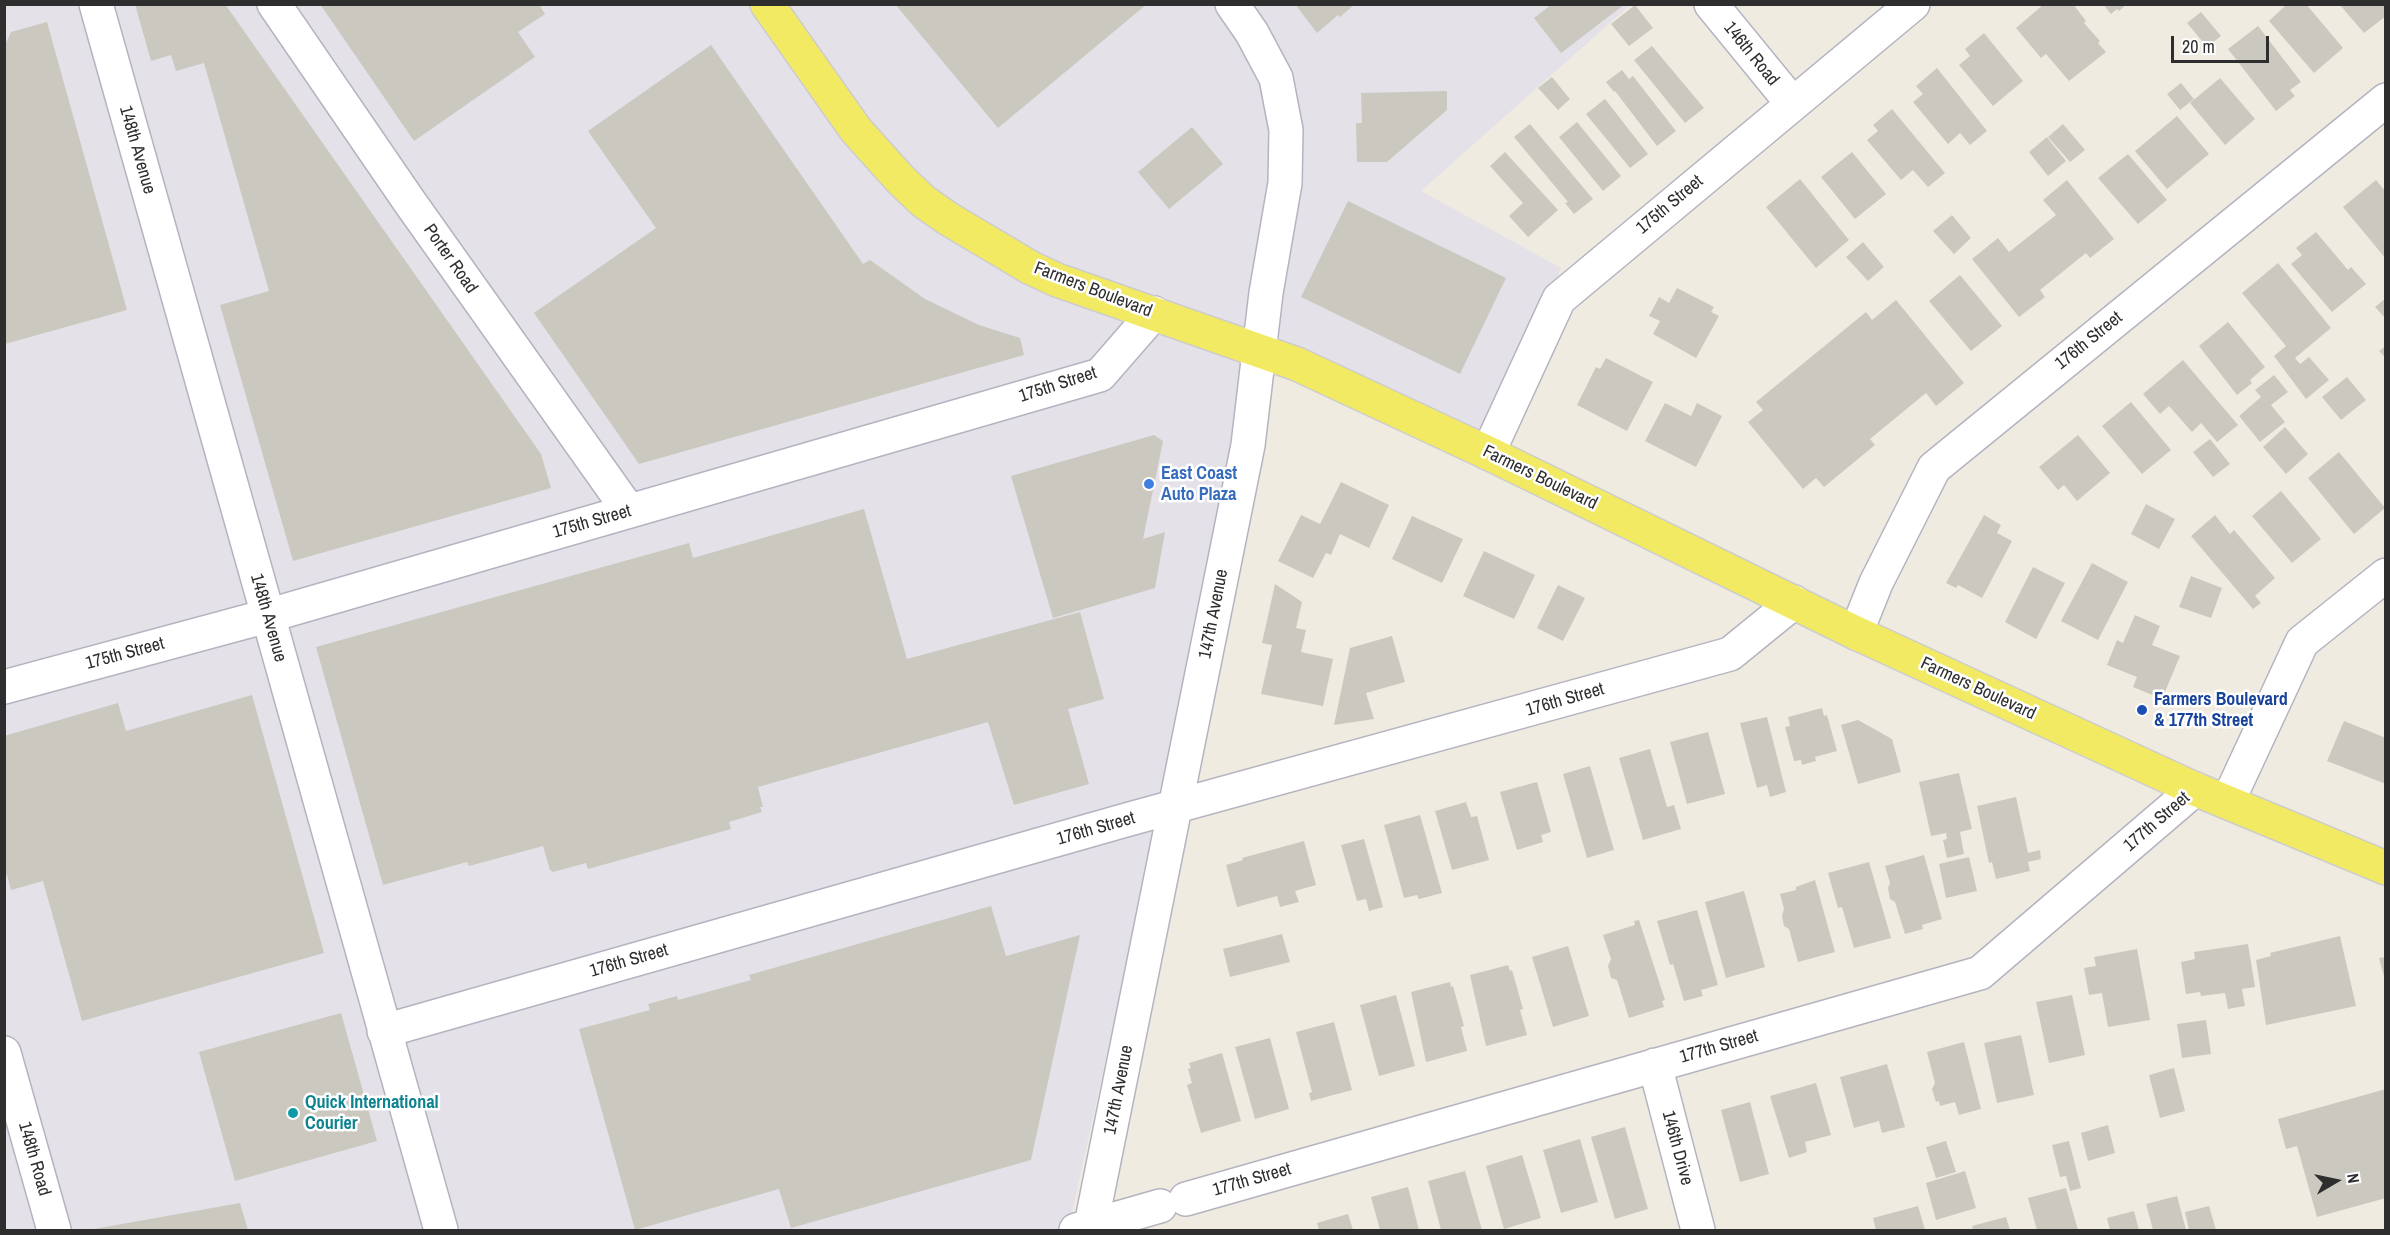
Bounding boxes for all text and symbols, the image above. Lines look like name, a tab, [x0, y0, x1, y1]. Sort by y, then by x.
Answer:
street label: 146th Road	[1719, 18, 1783, 90]
scale bar	[2174, 24, 2272, 62]
text: 20 m	[2182, 34, 2215, 59]
street label: 148th Avenue	[114, 103, 160, 197]
street label: 175th Street	[1632, 171, 1708, 239]
street label: Porter Road	[418, 220, 482, 298]
street label: Farmers Boulevard	[1031, 258, 1155, 322]
street label: 176th Street	[2051, 307, 2127, 375]
street label: 175th Street	[1016, 362, 1100, 408]
street label: Farmers Boulevard	[1479, 441, 1601, 515]
place label: East Coast Auto Plaza	[1161, 463, 1237, 506]
marker: East Coast Auto Plaza	[1142, 477, 1156, 491]
street label: 175th Street	[550, 501, 634, 543]
street label: 147th Avenue	[1195, 567, 1233, 661]
street label: 148th Avenue	[245, 571, 291, 665]
street label: 175th Street	[83, 633, 167, 675]
street label: Farmers Boulevard	[1917, 653, 2039, 725]
street label: 176th Street	[1523, 679, 1607, 721]
place label: Farmers Boulevard & 177th Street	[2154, 689, 2288, 732]
marker: Farmers Boulevard & 177th Street	[2135, 703, 2149, 717]
street label: 177th Street	[2120, 787, 2194, 857]
street label: 176th Street	[1054, 808, 1138, 850]
street label: 176th Street	[587, 940, 671, 982]
street label: 177th Street	[1677, 1026, 1761, 1068]
street label: 147th Avenue	[1100, 1043, 1138, 1137]
place label: Quick International Courier	[305, 1092, 439, 1134]
marker: Quick International Courier	[286, 1106, 300, 1120]
street label: 146th Drive	[1657, 1108, 1697, 1188]
street label: 148th Road	[13, 1119, 55, 1199]
north arrow	[2306, 1151, 2366, 1211]
street label: 177th Street	[1210, 1159, 1294, 1201]
text: N	[2342, 1172, 2365, 1185]

